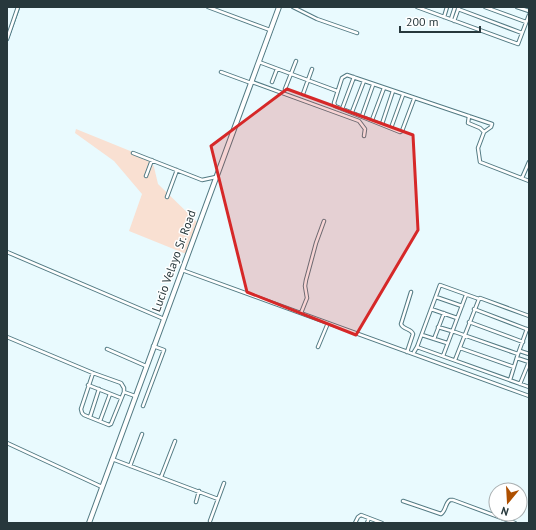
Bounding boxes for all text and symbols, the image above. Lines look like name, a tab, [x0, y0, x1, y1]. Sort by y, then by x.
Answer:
scale bar	[400, 8, 480, 34]
text: 200 m	[406, 14, 439, 29]
street label: Lucio Velayo Sr. Road	[148, 208, 199, 314]
north arrow	[488, 482, 528, 522]
text: N	[499, 504, 511, 519]

